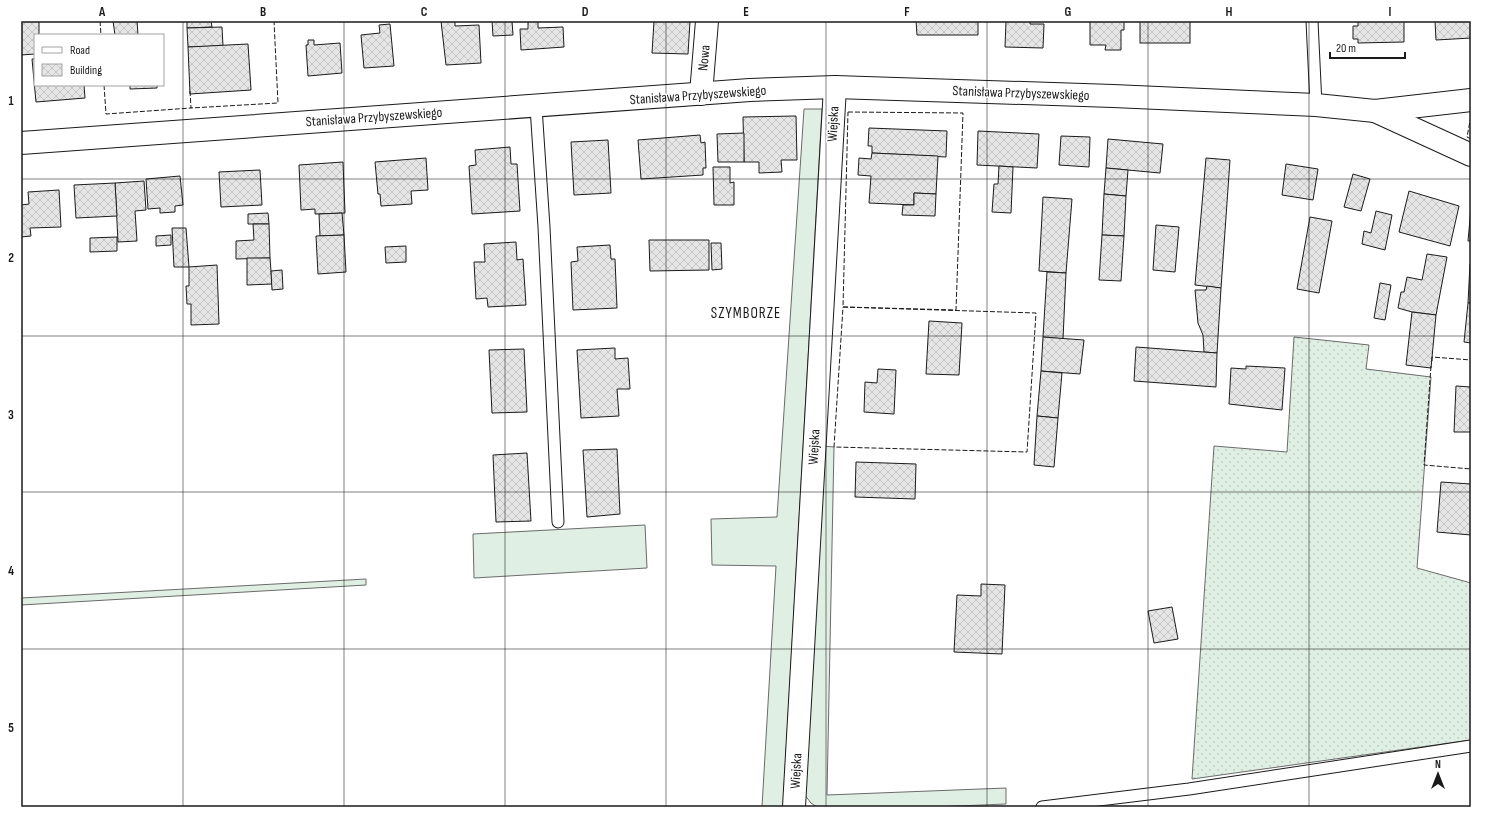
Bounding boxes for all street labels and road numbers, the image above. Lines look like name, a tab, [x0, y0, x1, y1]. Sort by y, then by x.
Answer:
street label: Nowa	[694, 44, 714, 72]
street label: Stanisława Przybyszewskiego	[629, 82, 767, 108]
street label: Stanisława Przybyszewskiego	[952, 82, 1090, 104]
street label: Stanisława Przybyszewskiego	[305, 104, 443, 130]
street label: Wiejska	[824, 106, 842, 142]
street label: Wiejska	[805, 429, 823, 465]
street label: Wiejska	[787, 753, 805, 789]

